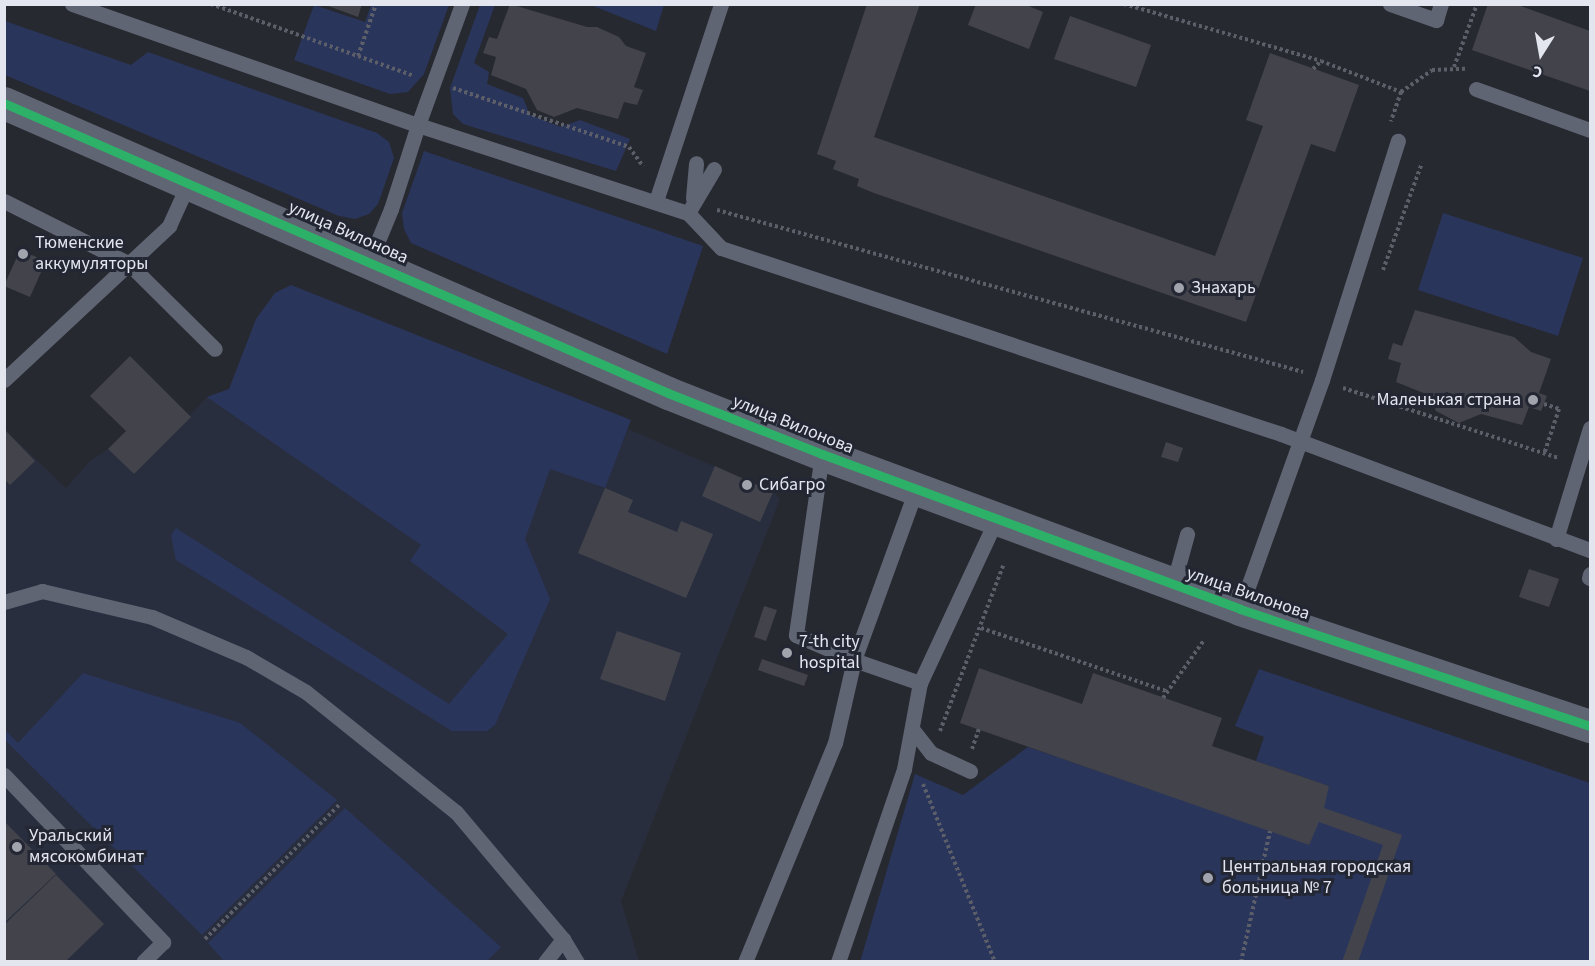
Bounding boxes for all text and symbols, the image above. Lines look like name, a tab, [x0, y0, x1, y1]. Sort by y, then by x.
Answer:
north arrow	[1511, 24, 1571, 84]
text: С	[1531, 60, 1544, 83]
street label: улица Вилонова	[285, 197, 411, 269]
place label: Тюменские аккумуляторы	[35, 233, 148, 276]
marker: Тюменские аккумуляторы	[16, 247, 30, 261]
place label: Знахарь	[1191, 277, 1256, 299]
marker: Знахарь	[1172, 281, 1186, 295]
place label: Маленькая страна	[1376, 389, 1521, 411]
street label: улица Вилонова	[729, 391, 857, 459]
marker: Маленькая страна	[1526, 393, 1540, 407]
place label: Сибагро	[759, 474, 825, 496]
marker: Сибагро	[740, 478, 754, 492]
street label: улица Вилонова	[1184, 563, 1312, 625]
place label: 7-th city hospital	[799, 632, 860, 674]
marker: 7-th city hospital	[780, 646, 794, 660]
place label: Уральский мясокомбинат	[29, 826, 144, 868]
marker: Уральский мясокомбинат	[10, 840, 24, 854]
place label: Центральная городская больница № 7	[1222, 857, 1411, 900]
marker: Центральная городская больница № 7	[1199, 869, 1217, 887]

